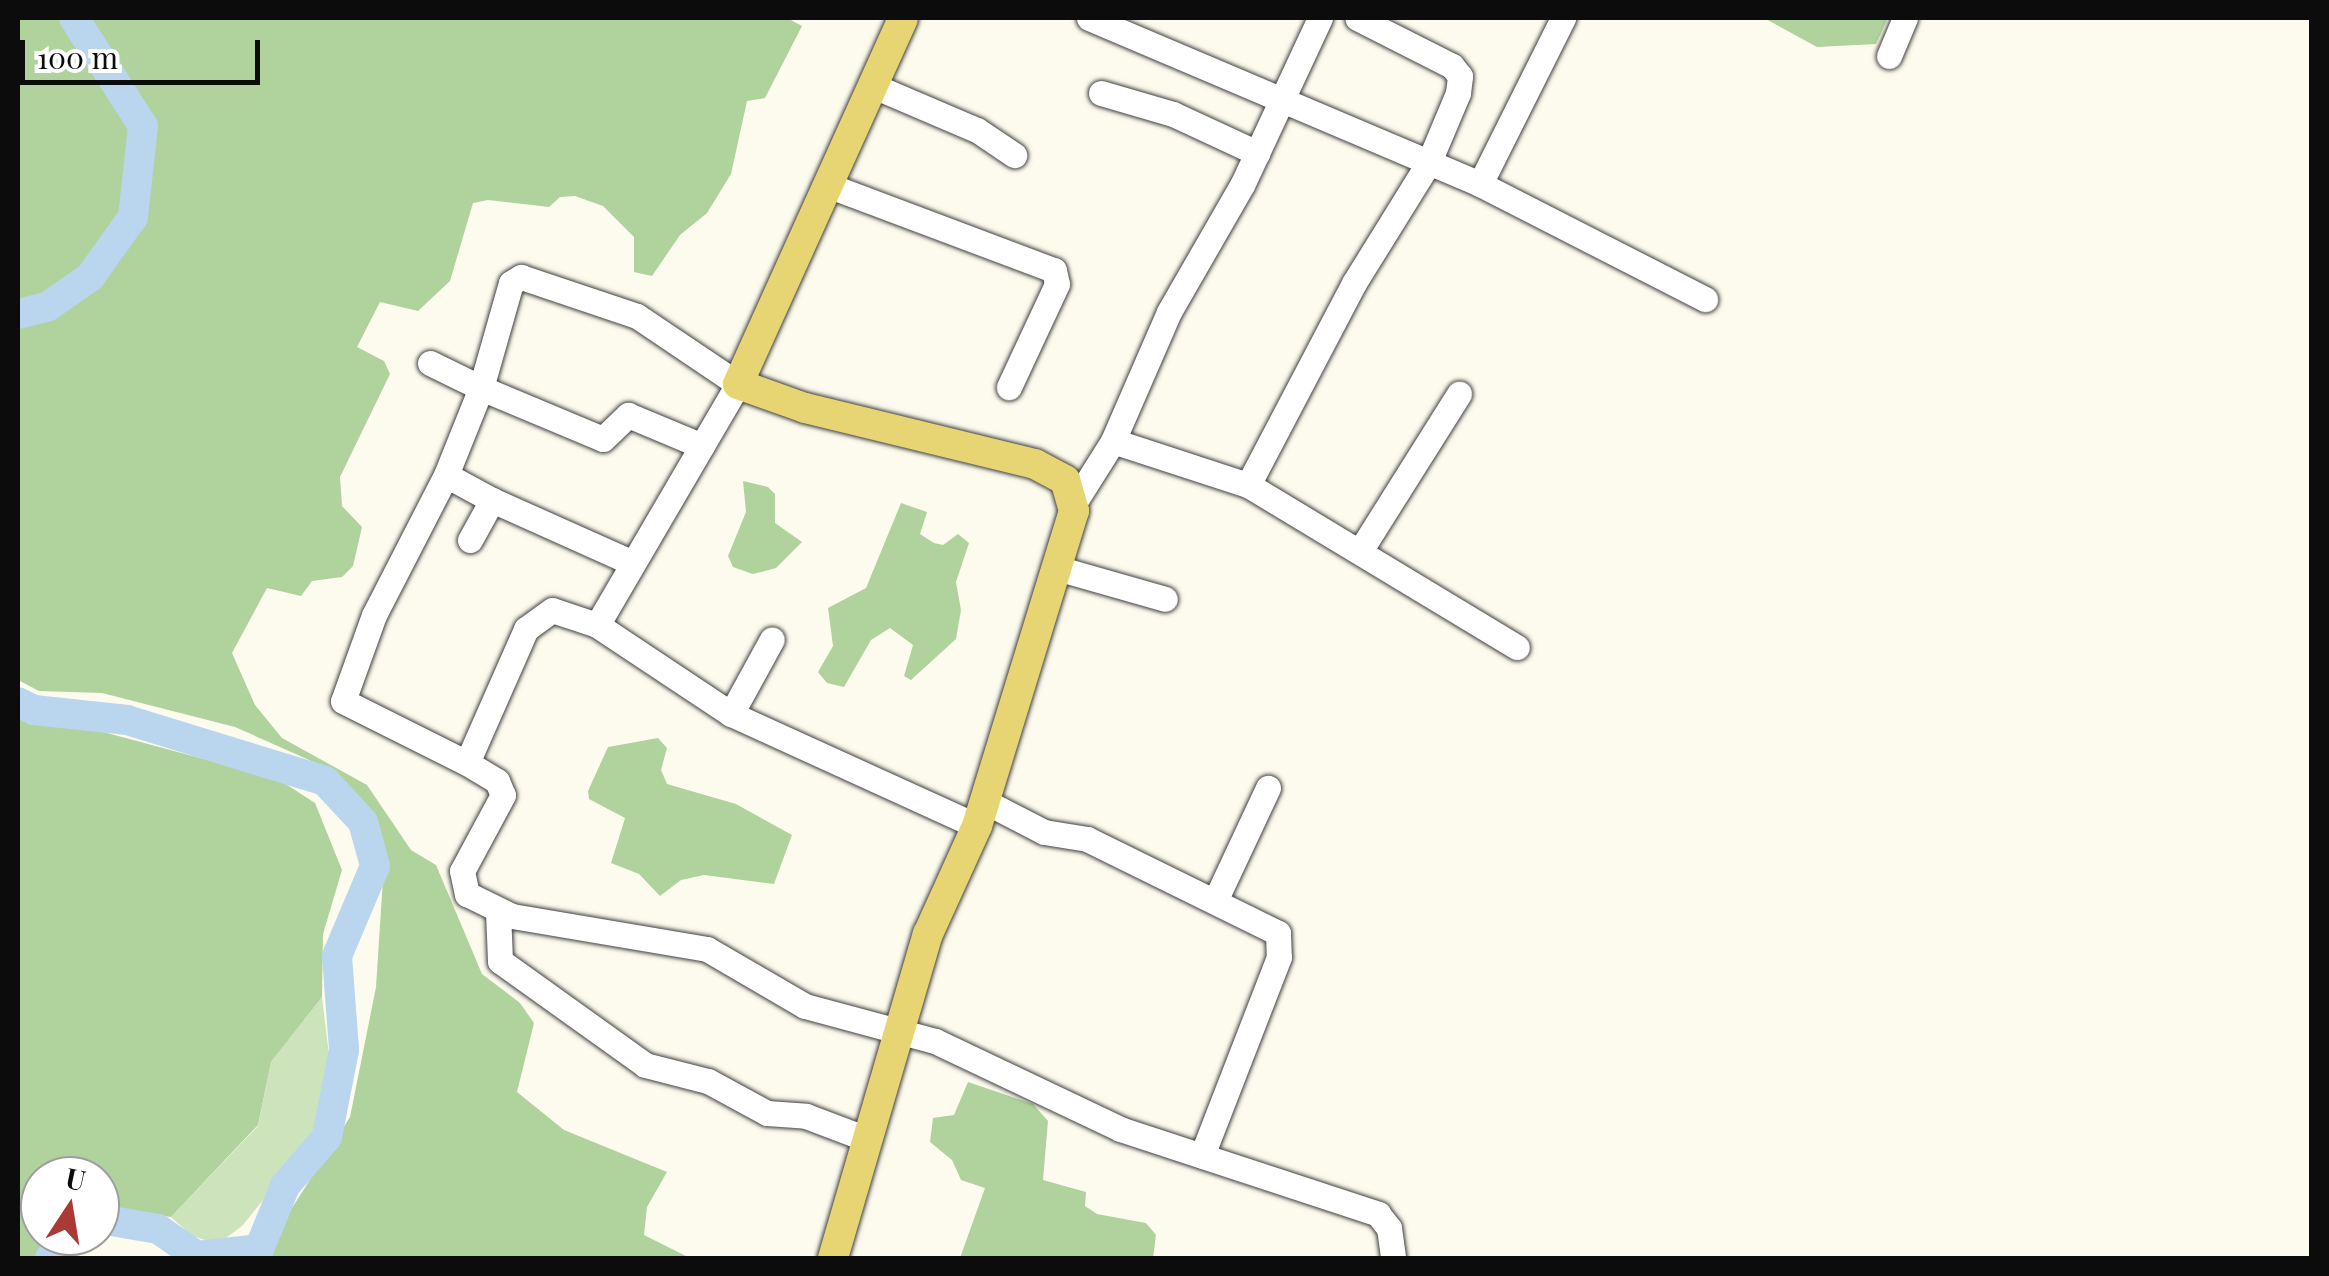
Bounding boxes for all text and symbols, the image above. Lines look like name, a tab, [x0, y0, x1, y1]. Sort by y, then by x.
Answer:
scale bar	[25, 20, 265, 82]
text: 100 m	[37, 37, 118, 77]
north arrow	[20, 1156, 120, 1256]
text: U	[63, 1158, 89, 1198]

